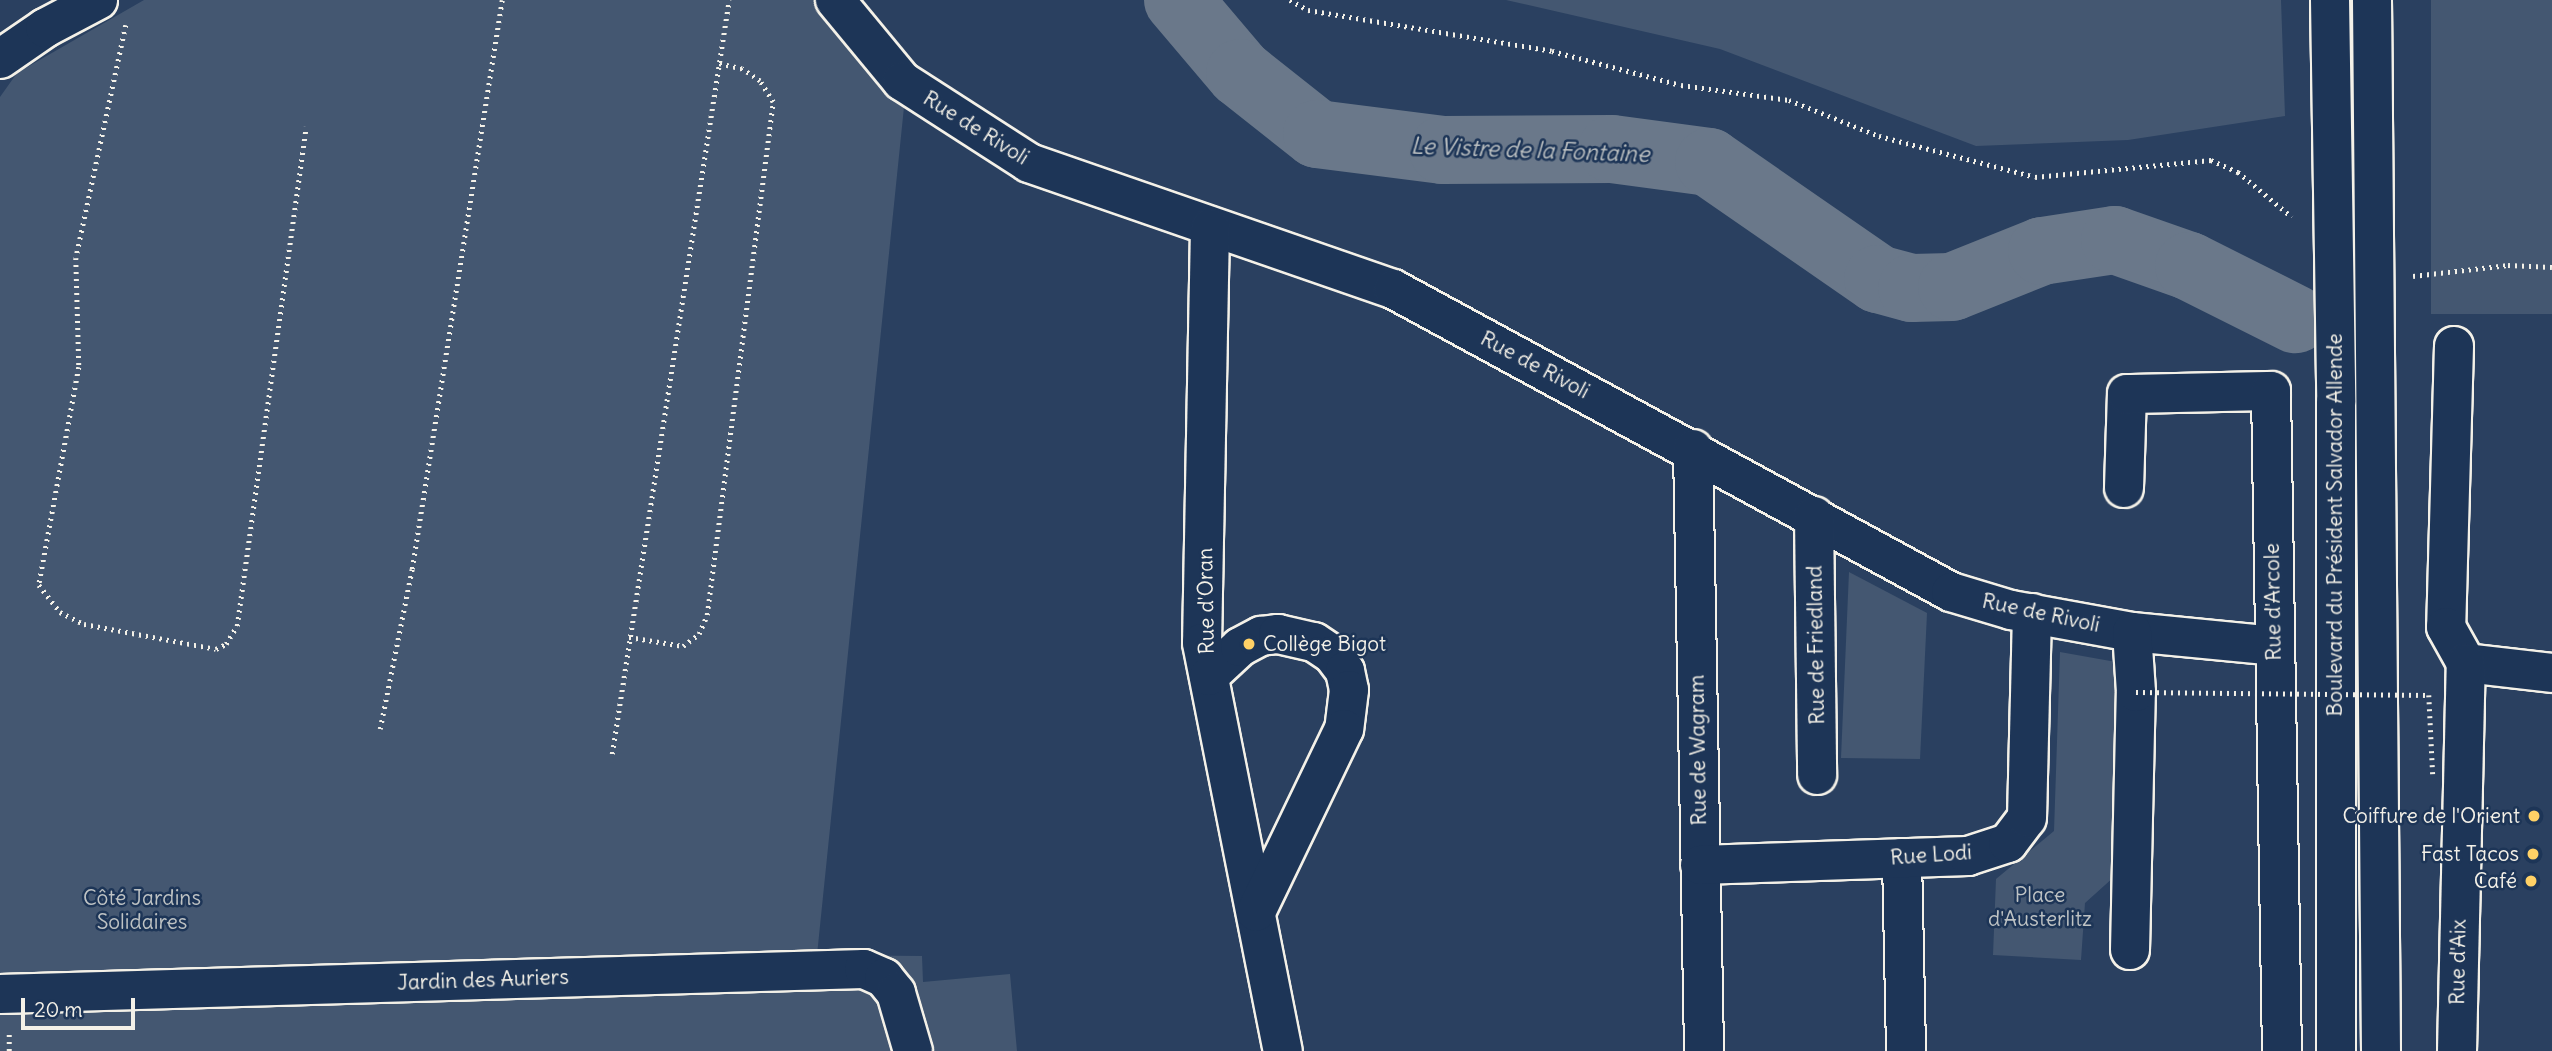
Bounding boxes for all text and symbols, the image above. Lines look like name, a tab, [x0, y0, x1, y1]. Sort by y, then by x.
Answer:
street label: Rue de Rivoli	[919, 86, 1033, 170]
water label: Le Vistre de la Fontaine	[1410, 132, 1650, 168]
street label: Rue de Rivoli	[1476, 326, 1594, 404]
street label: Boulevard du Président Salvador Allende	[2322, 334, 2348, 716]
street label: Rue d'Arcole	[2259, 543, 2287, 661]
street label: Rue d'Oran	[1192, 547, 1220, 655]
street label: Rue de Friedland	[1802, 565, 1830, 725]
street label: Rue de Rivoli	[1980, 588, 2102, 638]
place label: Collège Bigot	[1263, 631, 1386, 657]
marker: Collège Bigot	[1241, 636, 1257, 652]
street label: Rue de Wagram	[1684, 674, 1712, 826]
place label: Coiffure de l'Orient	[2342, 803, 2520, 829]
marker: Coiffure de l'Orient	[2526, 808, 2542, 824]
street label: Rue Lodi	[1889, 840, 1973, 870]
place label: Fast Tacos	[2421, 841, 2519, 867]
marker: Fast Tacos	[2525, 846, 2541, 862]
place label: Café	[2474, 868, 2517, 894]
marker: Café	[2523, 873, 2539, 889]
park label: Place d'Austerlitz	[1988, 882, 2092, 932]
park label: Côté Jardins Solidaires	[83, 885, 201, 935]
street label: Rue d'Aix	[2445, 919, 2471, 1005]
street label: Jardin des Auriers	[397, 964, 569, 996]
scale bar	[24, 984, 138, 1028]
text: 20 m	[34, 996, 83, 1023]

